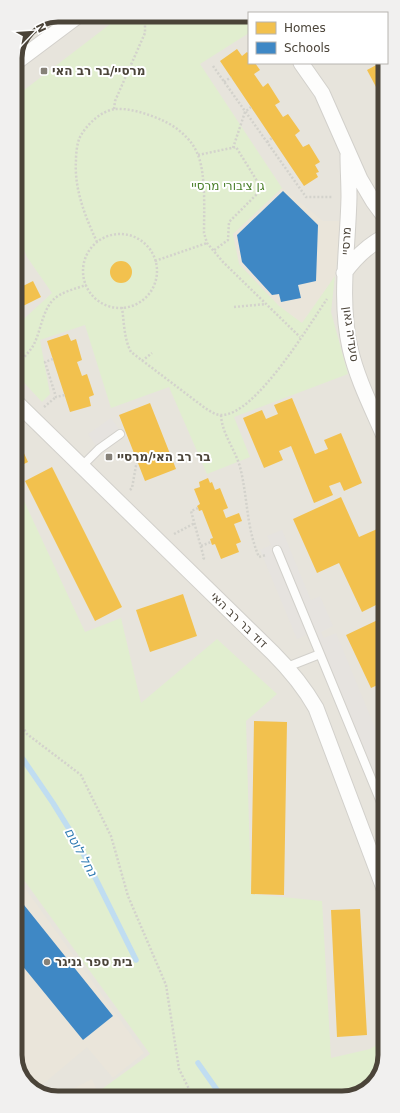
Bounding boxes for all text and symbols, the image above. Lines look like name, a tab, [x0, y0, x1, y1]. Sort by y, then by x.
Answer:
north arrow	[12, 12, 52, 52]
legend	[248, 12, 388, 64]
text: N	[33, 21, 48, 35]
text: Homes	[284, 21, 326, 35]
text: Schools	[284, 41, 330, 55]
place label: מרסיי/בר רב האי	[52, 64, 145, 78]
marker: מרסיי/בר רב האי	[39, 66, 49, 76]
park label: גן ציבורי מרסיי	[191, 179, 265, 193]
street label: מרסיי	[338, 227, 354, 255]
street label: סעדיה גאון	[340, 305, 362, 363]
place label: בר רב האי/מרסיי	[117, 450, 210, 464]
marker: בר רב האי/מרסיי	[104, 452, 114, 462]
street label: דוד בר רב האי	[208, 589, 271, 651]
water label: נחל לוטם	[62, 825, 101, 880]
place label: בית ספר גניגר	[55, 955, 133, 969]
marker: בית ספר גניגר	[42, 957, 52, 967]

